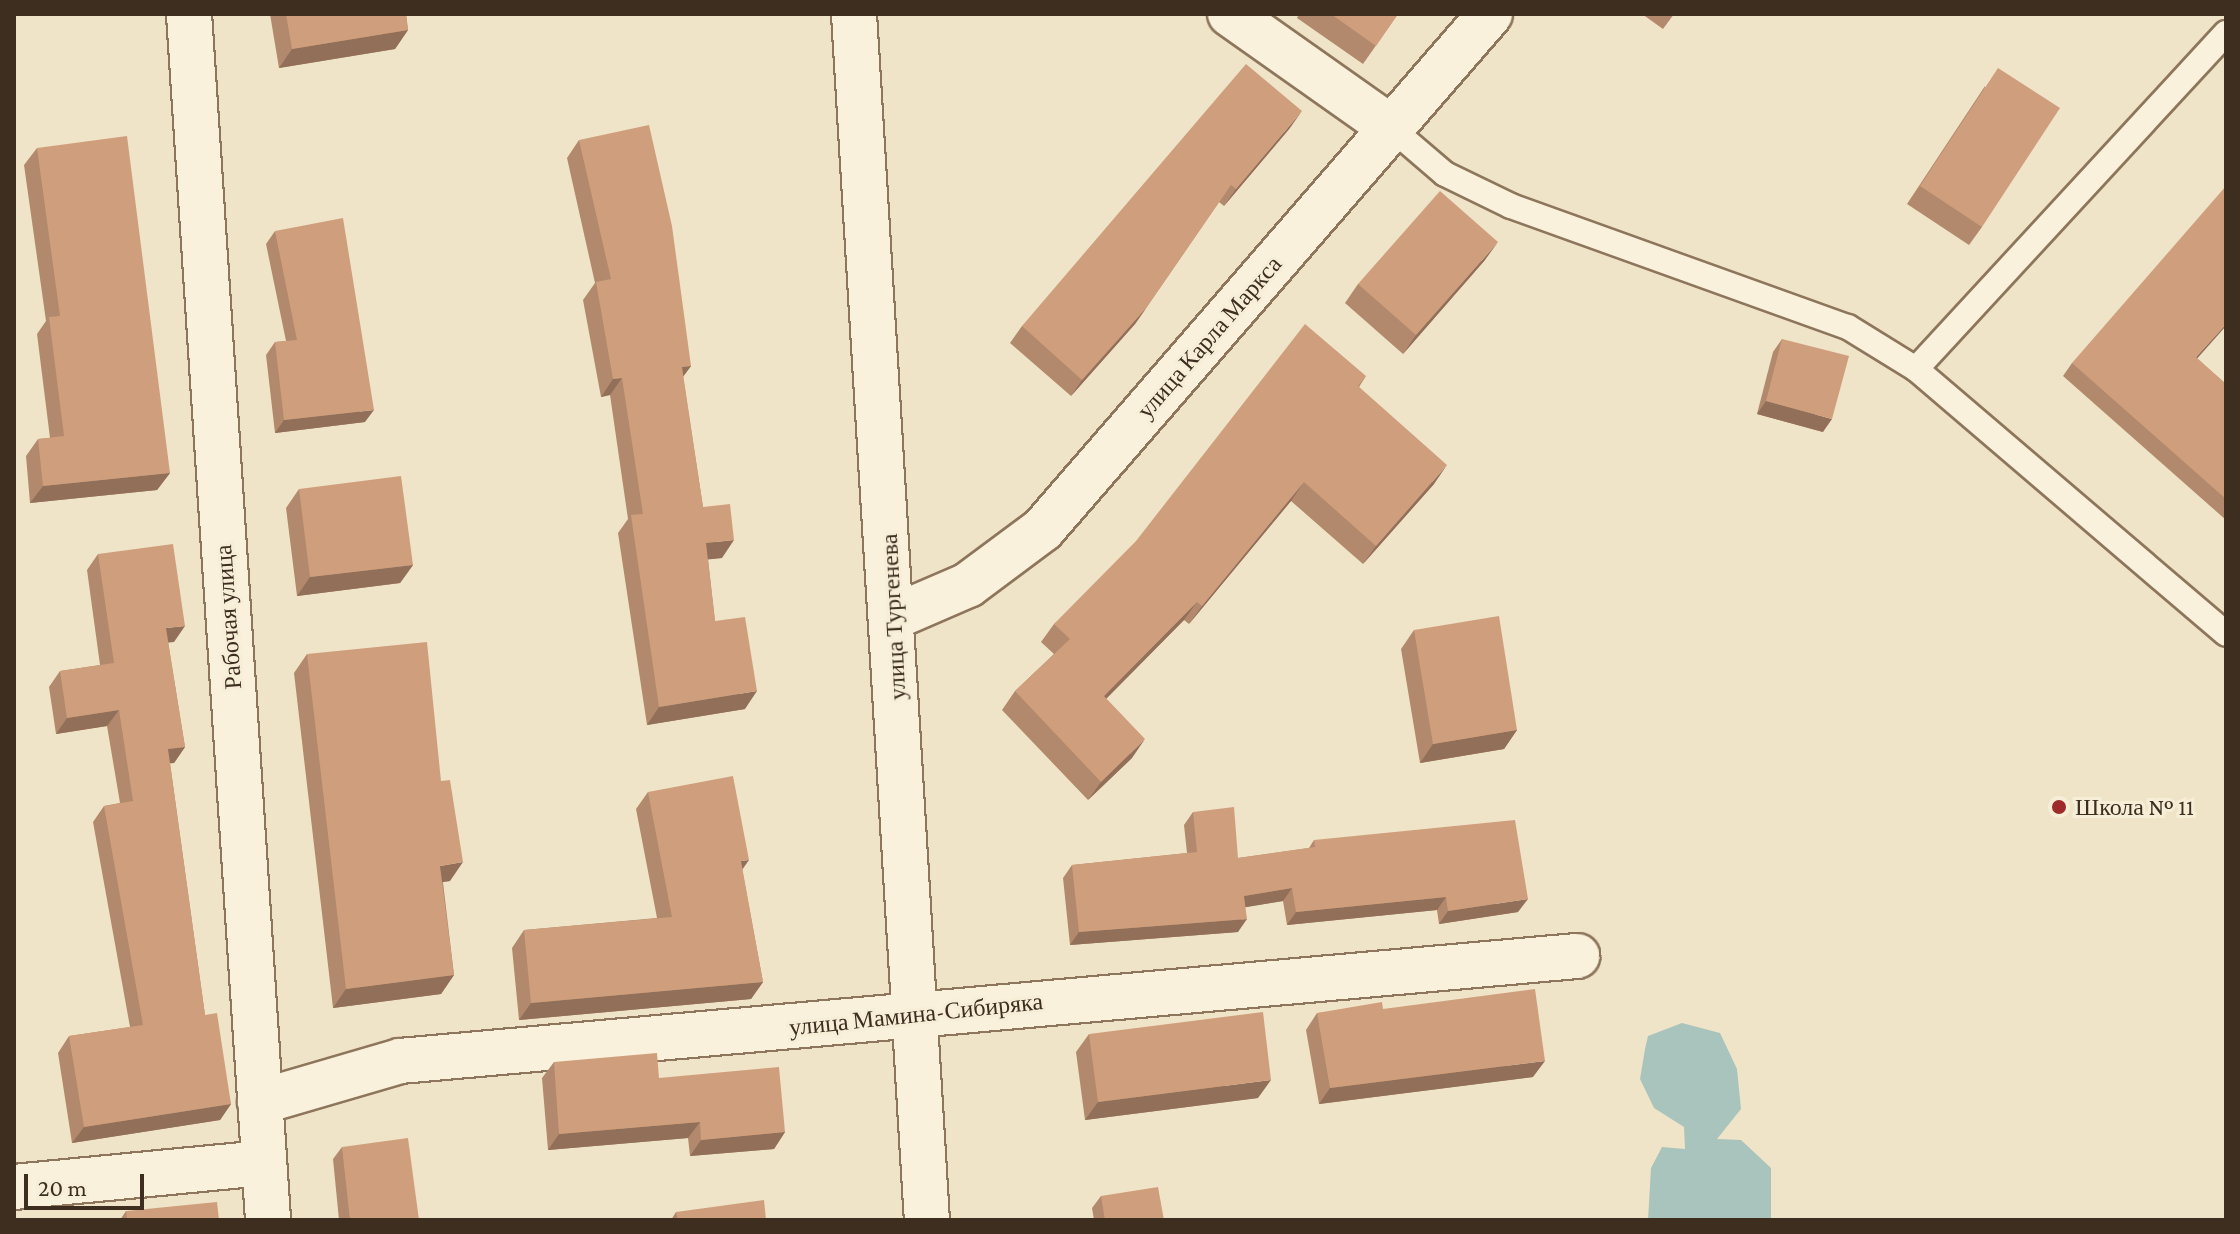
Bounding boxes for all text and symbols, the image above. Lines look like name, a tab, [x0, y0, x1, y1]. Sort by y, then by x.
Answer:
street label: улица Карла Маркса	[1131, 250, 1287, 424]
street label: улица Тургенева	[874, 533, 912, 701]
street label: Рабочая улица	[209, 544, 247, 690]
place label: Школа № 11	[2075, 793, 2194, 821]
marker: Школа № 11	[2050, 798, 2068, 816]
street label: улица Мамина-Сибиряка	[788, 986, 1044, 1042]
scale bar	[28, 1158, 148, 1208]
text: 20 m	[38, 1174, 87, 1201]

